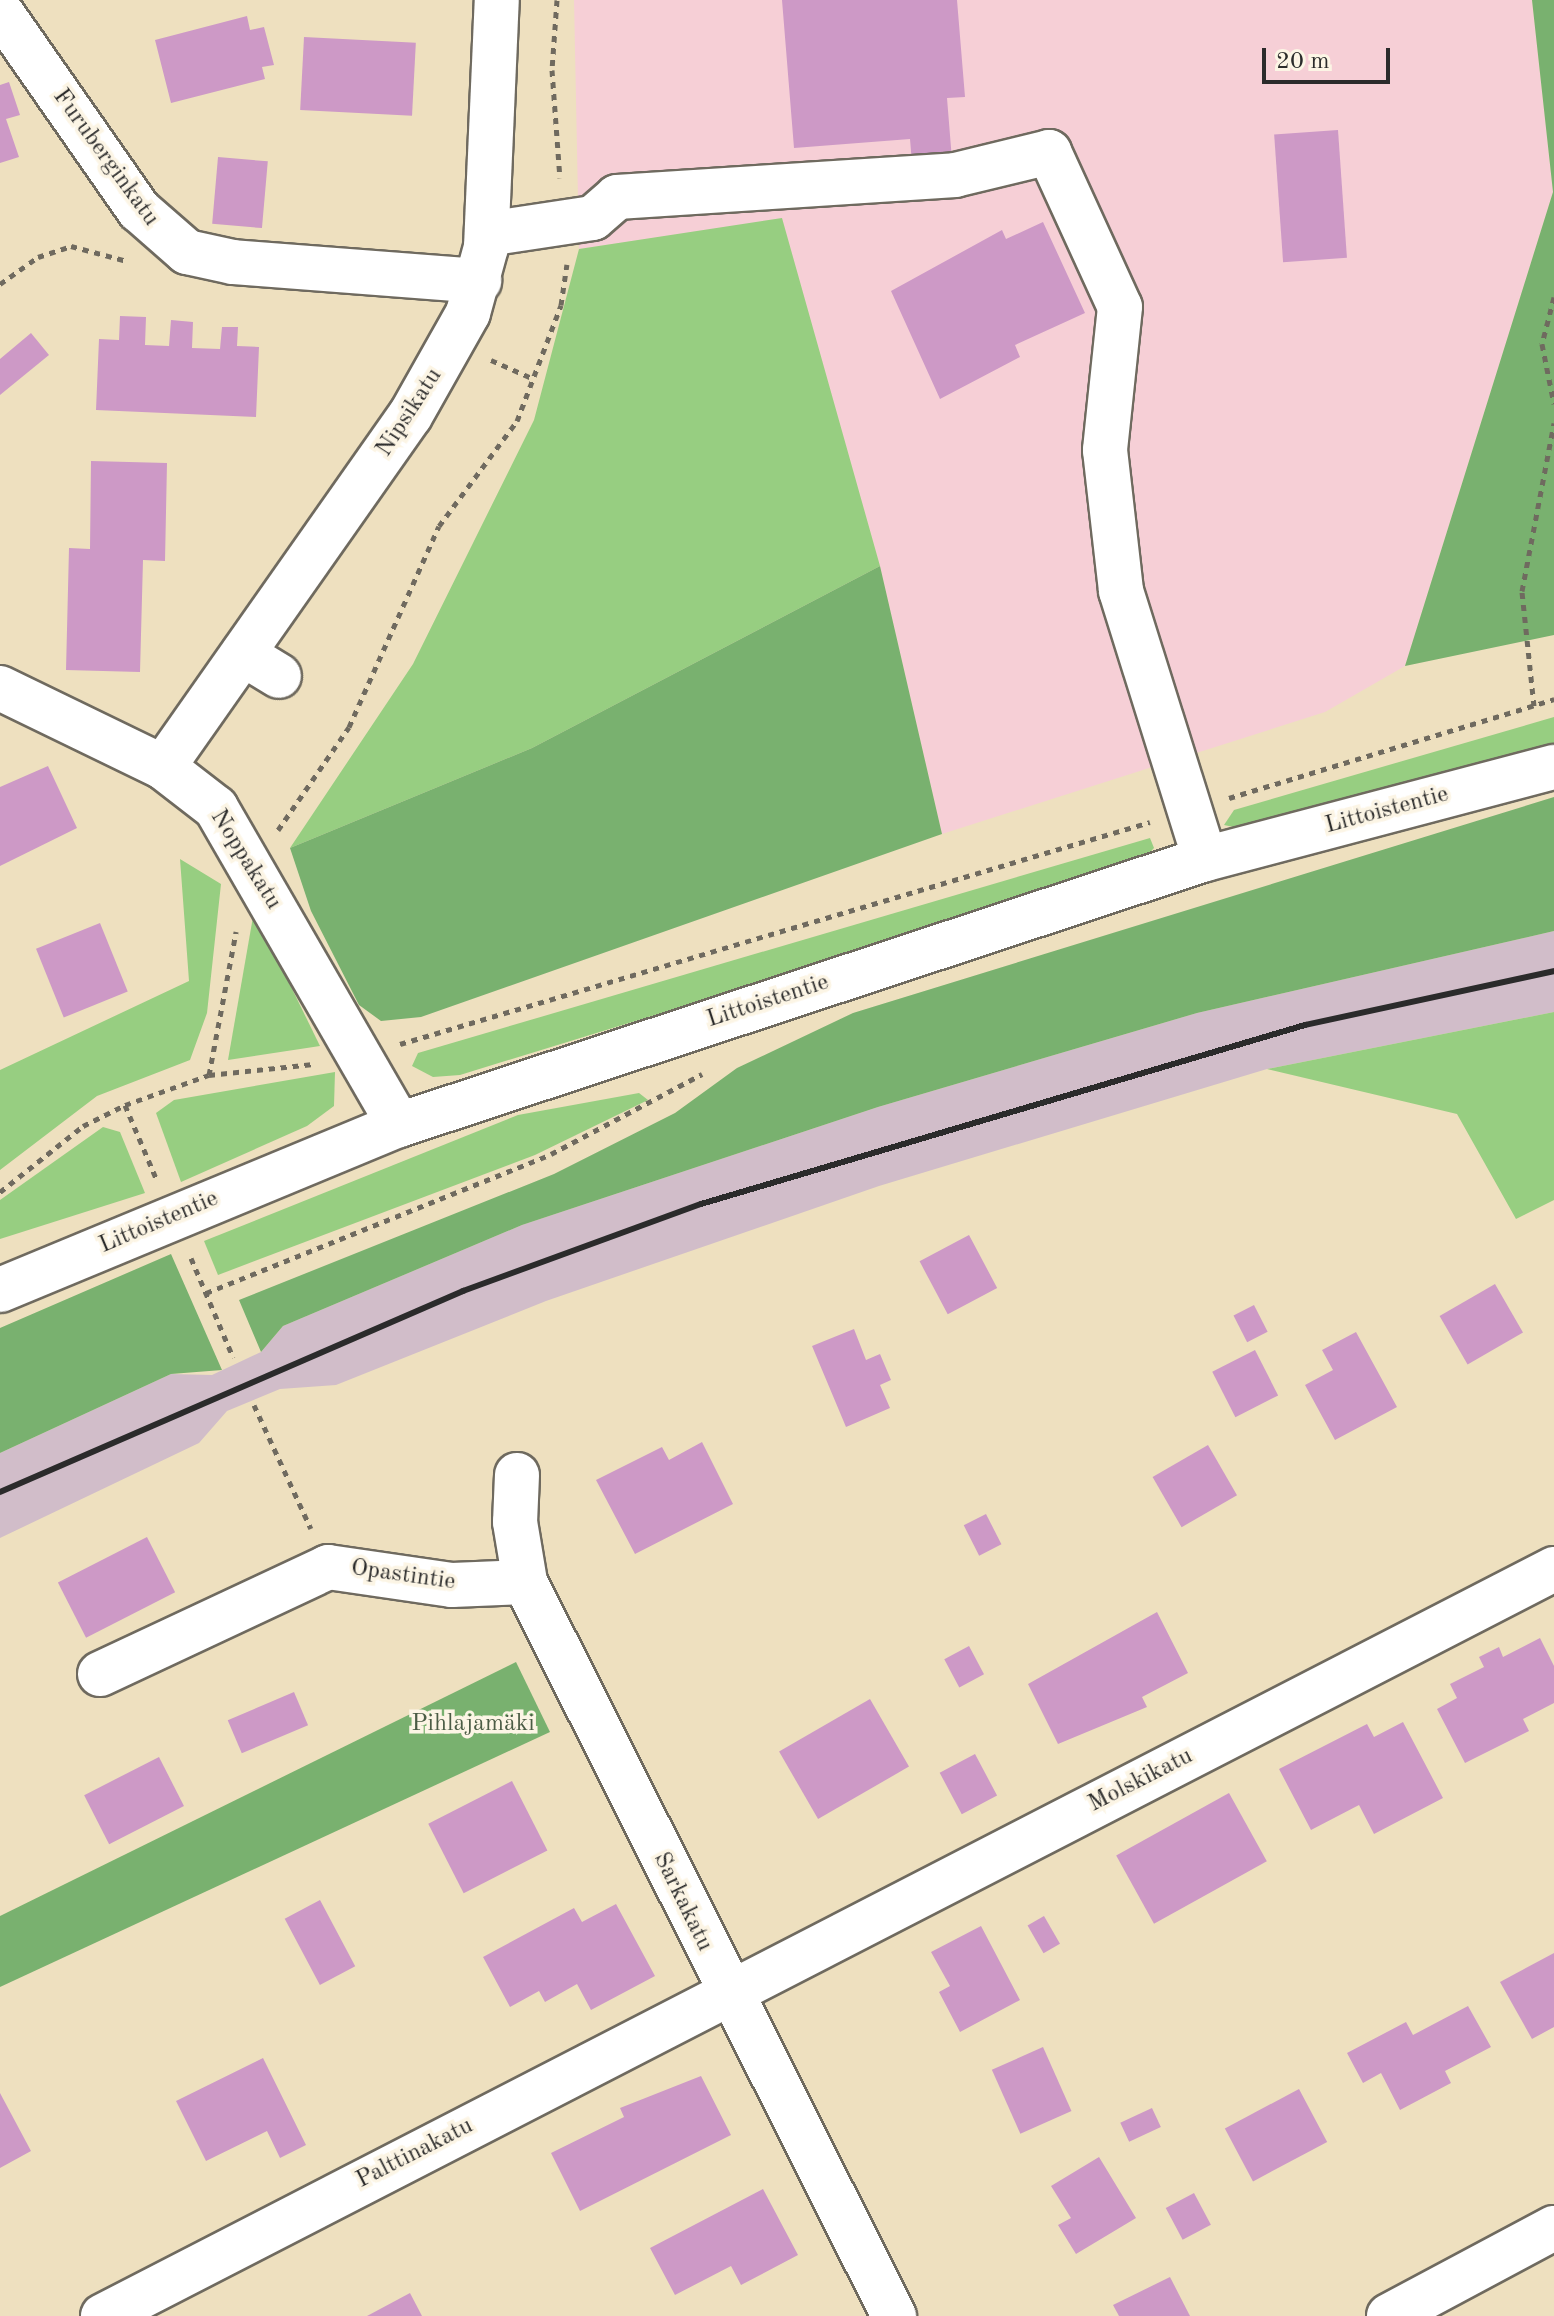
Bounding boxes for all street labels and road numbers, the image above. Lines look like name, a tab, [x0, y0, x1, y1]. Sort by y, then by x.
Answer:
street label: Furuberginkatu	[45, 84, 165, 232]
street label: Nipsikatu	[371, 363, 449, 463]
street label: Littoistentie	[1322, 781, 1452, 841]
street label: Noppakatu	[203, 805, 287, 915]
street label: Littoistentie	[703, 969, 833, 1035]
street label: Littoistentie	[95, 1185, 223, 1261]
street label: Opastintie	[349, 1554, 457, 1598]
street label: Molskikatu	[1084, 1742, 1198, 1820]
street label: Sarkakatu	[646, 1848, 718, 1956]
street label: Palttinakatu	[352, 2112, 478, 2196]

